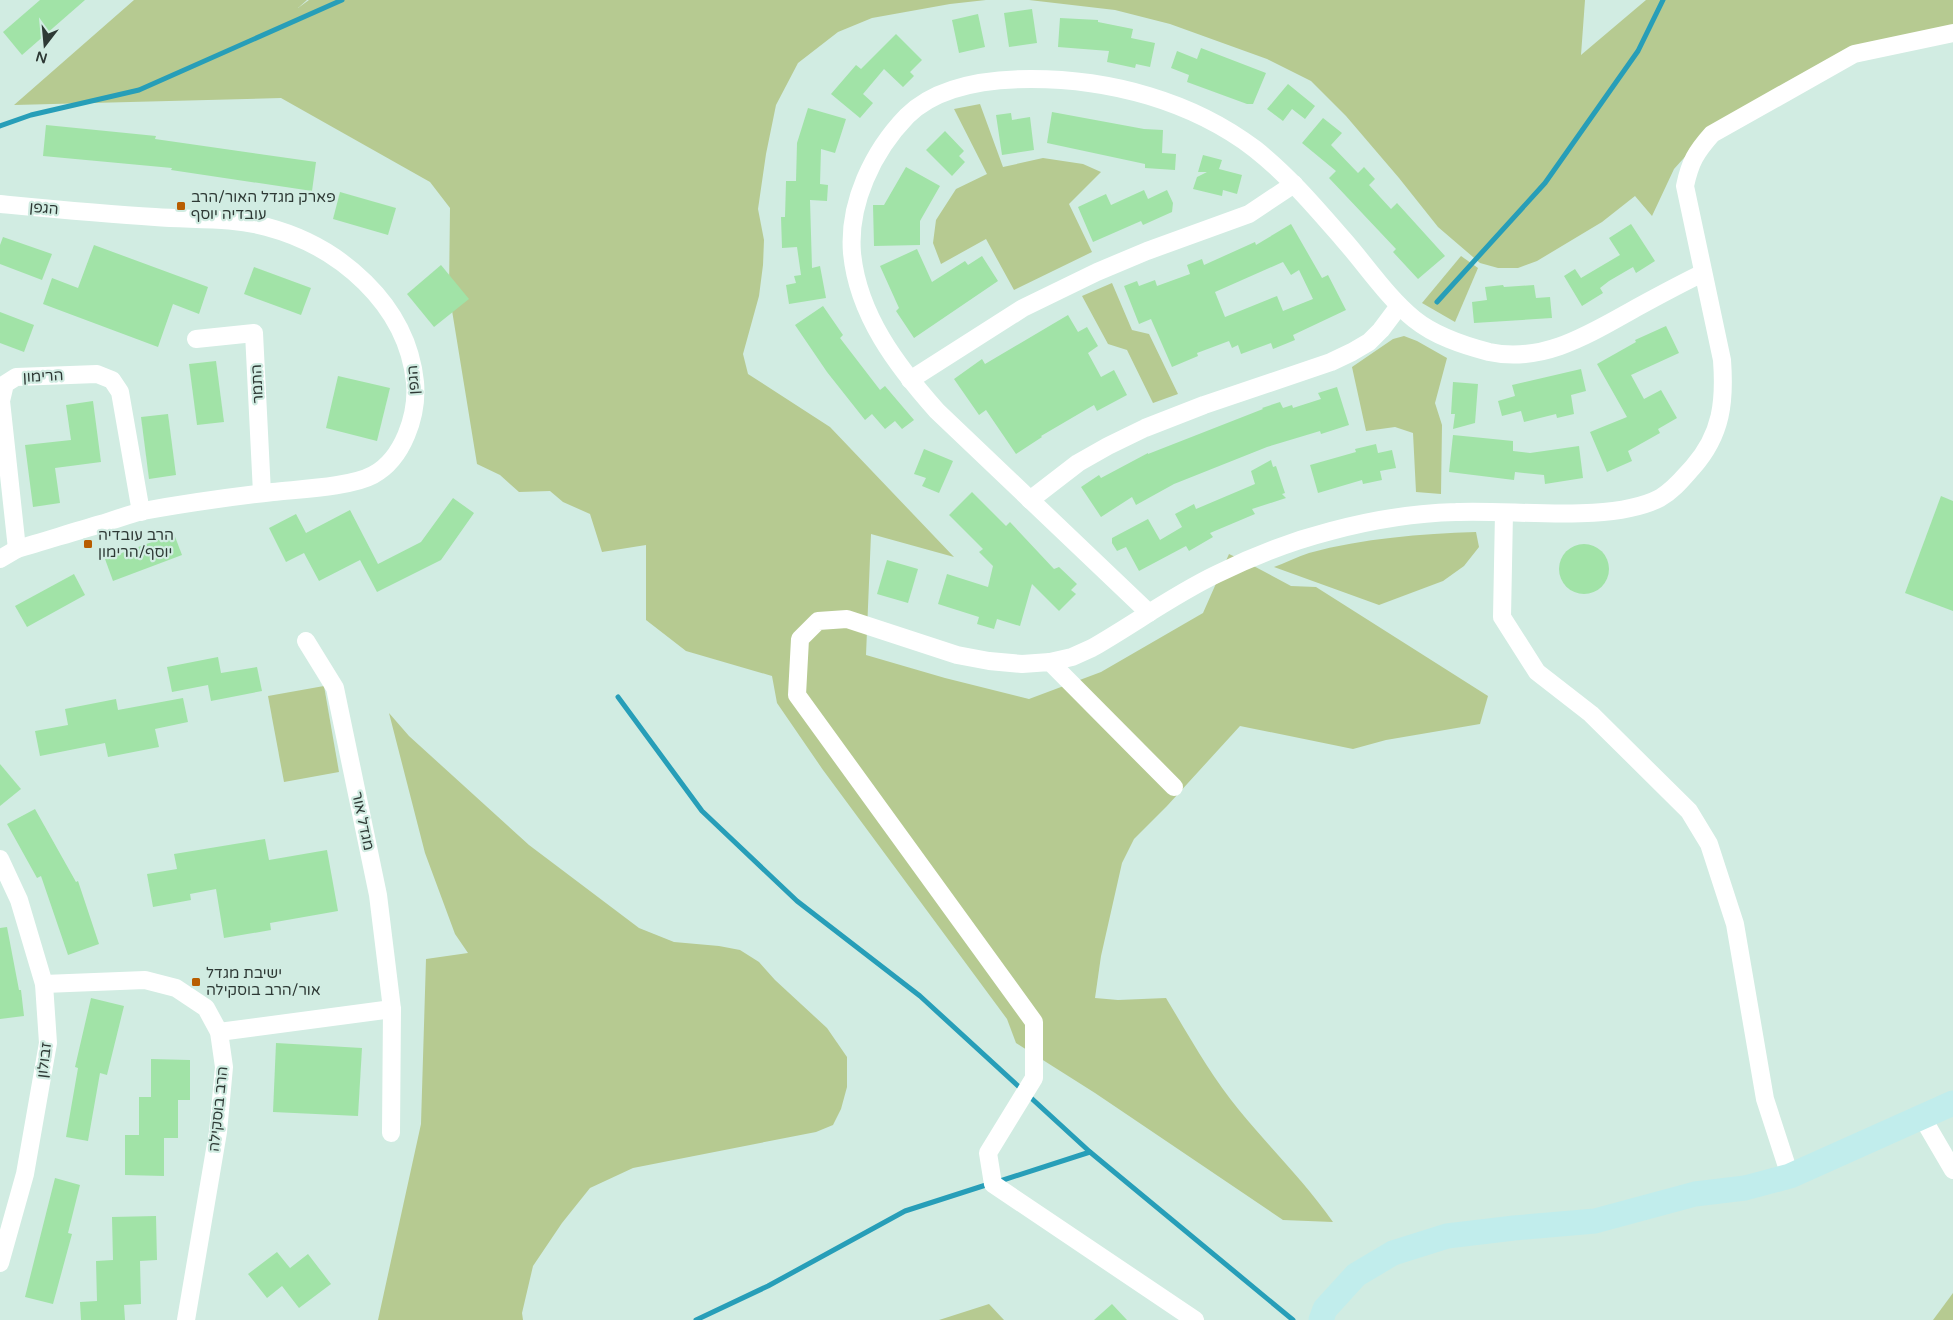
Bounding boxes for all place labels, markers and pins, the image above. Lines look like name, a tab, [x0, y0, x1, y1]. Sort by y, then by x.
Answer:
place label: פארק מגדל האור/הרב עובדיה יוסף	[191, 188, 336, 223]
marker: פארק מגדל האור/הרב עובדיה יוסף	[175, 200, 187, 212]
place label: הרב עובדיה יוסף/הרימון	[98, 526, 174, 561]
marker: הרב עובדיה יוסף/הרימון	[82, 538, 94, 550]
place label: ישיבת מגדל אור/הרב בוסקילה	[206, 964, 321, 999]
marker: ישיבת מגדל אור/הרב בוסקילה	[190, 976, 202, 988]

